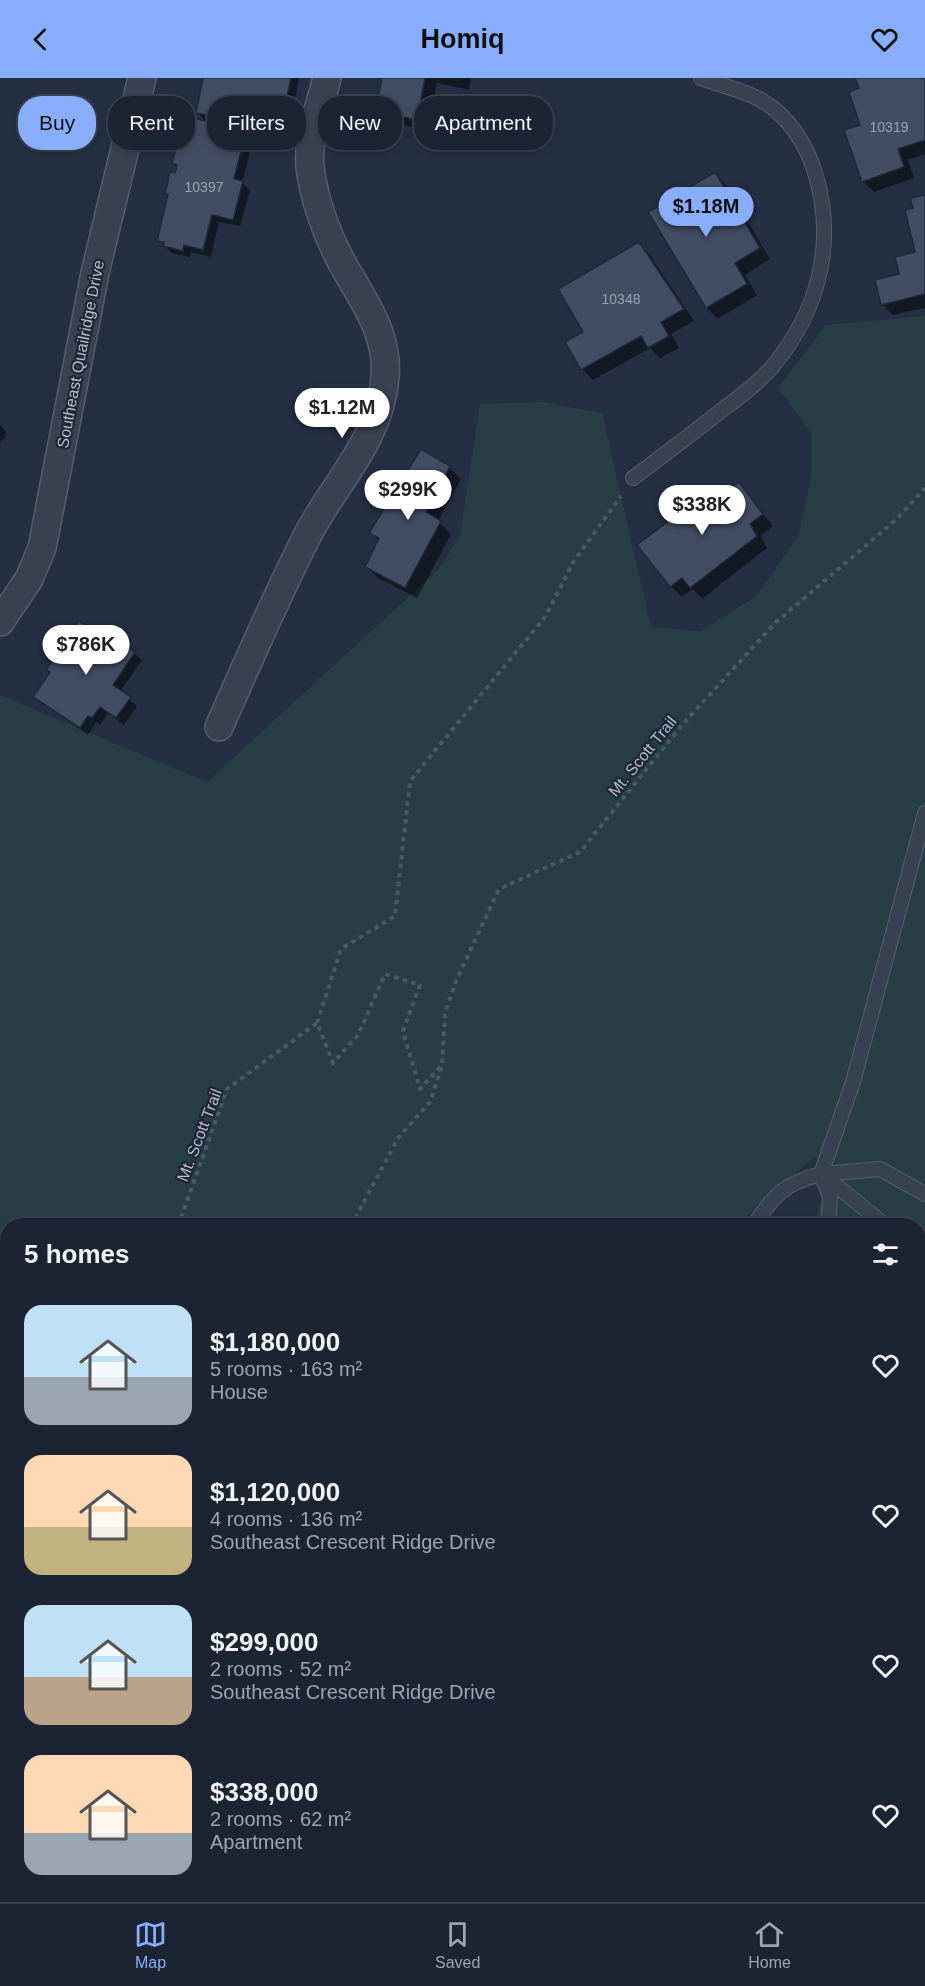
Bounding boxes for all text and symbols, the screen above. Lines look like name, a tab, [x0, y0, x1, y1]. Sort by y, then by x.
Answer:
icon: back	[24, 23, 57, 56]
icon: heart	[868, 23, 901, 56]
text: Homiq	[421, 24, 505, 54]
chip: Buy	[18, 96, 96, 150]
chip: Rent	[108, 96, 195, 150]
chip: Filters	[207, 96, 306, 150]
chip: New	[318, 96, 402, 150]
chip: Apartment	[414, 96, 553, 150]
house number: 10319	[870, 119, 909, 135]
house number: 10397	[185, 179, 224, 195]
pin: $1.18M	[657, 187, 755, 238]
text: $1.18M	[673, 195, 739, 217]
street label: Southeast Quailridge Drive	[54, 259, 107, 450]
house number: 10348	[602, 291, 641, 307]
pin: $1.12M	[293, 388, 391, 439]
text: $1.12M	[309, 396, 375, 418]
pin: $299K	[366, 470, 450, 521]
text: $299K	[379, 478, 437, 500]
pin: $338K	[660, 485, 744, 536]
text: $338K	[673, 493, 731, 515]
pin: $786K	[44, 625, 128, 676]
text: $786K	[57, 633, 115, 655]
street label: Mt. Scott Trail	[605, 713, 680, 800]
street label: Mt. Scott Trail	[174, 1086, 225, 1184]
icon: filters	[869, 1238, 902, 1271]
text: 5 homes	[24, 1239, 130, 1269]
text: $1,180,000	[210, 1327, 340, 1357]
icon: home	[72, 1329, 144, 1401]
icon: heart	[869, 1349, 902, 1382]
text: 5 rooms · 163 m²	[210, 1358, 362, 1380]
text: House	[210, 1381, 268, 1403]
text: $1,120,000	[210, 1477, 340, 1507]
icon: home	[72, 1479, 144, 1551]
icon: heart	[869, 1499, 902, 1532]
text: 4 rooms · 136 m²	[210, 1508, 362, 1530]
text: Southeast Crescent Ridge Drive	[210, 1531, 496, 1553]
text: $299,000	[210, 1627, 318, 1657]
icon: home	[72, 1629, 144, 1701]
icon: heart	[869, 1649, 902, 1682]
text: 2 rooms · 52 m²	[210, 1658, 351, 1680]
text: Southeast Crescent Ridge Drive	[210, 1681, 496, 1703]
text: $338,000	[210, 1777, 318, 1807]
icon: home	[72, 1779, 144, 1851]
icon: heart	[869, 1799, 902, 1832]
text: 2 rooms · 62 m²	[210, 1808, 351, 1830]
text: Apartment	[210, 1831, 302, 1853]
tab: Map	[134, 1918, 167, 1972]
tab: Saved	[435, 1918, 480, 1972]
tab: Home	[748, 1918, 791, 1972]

